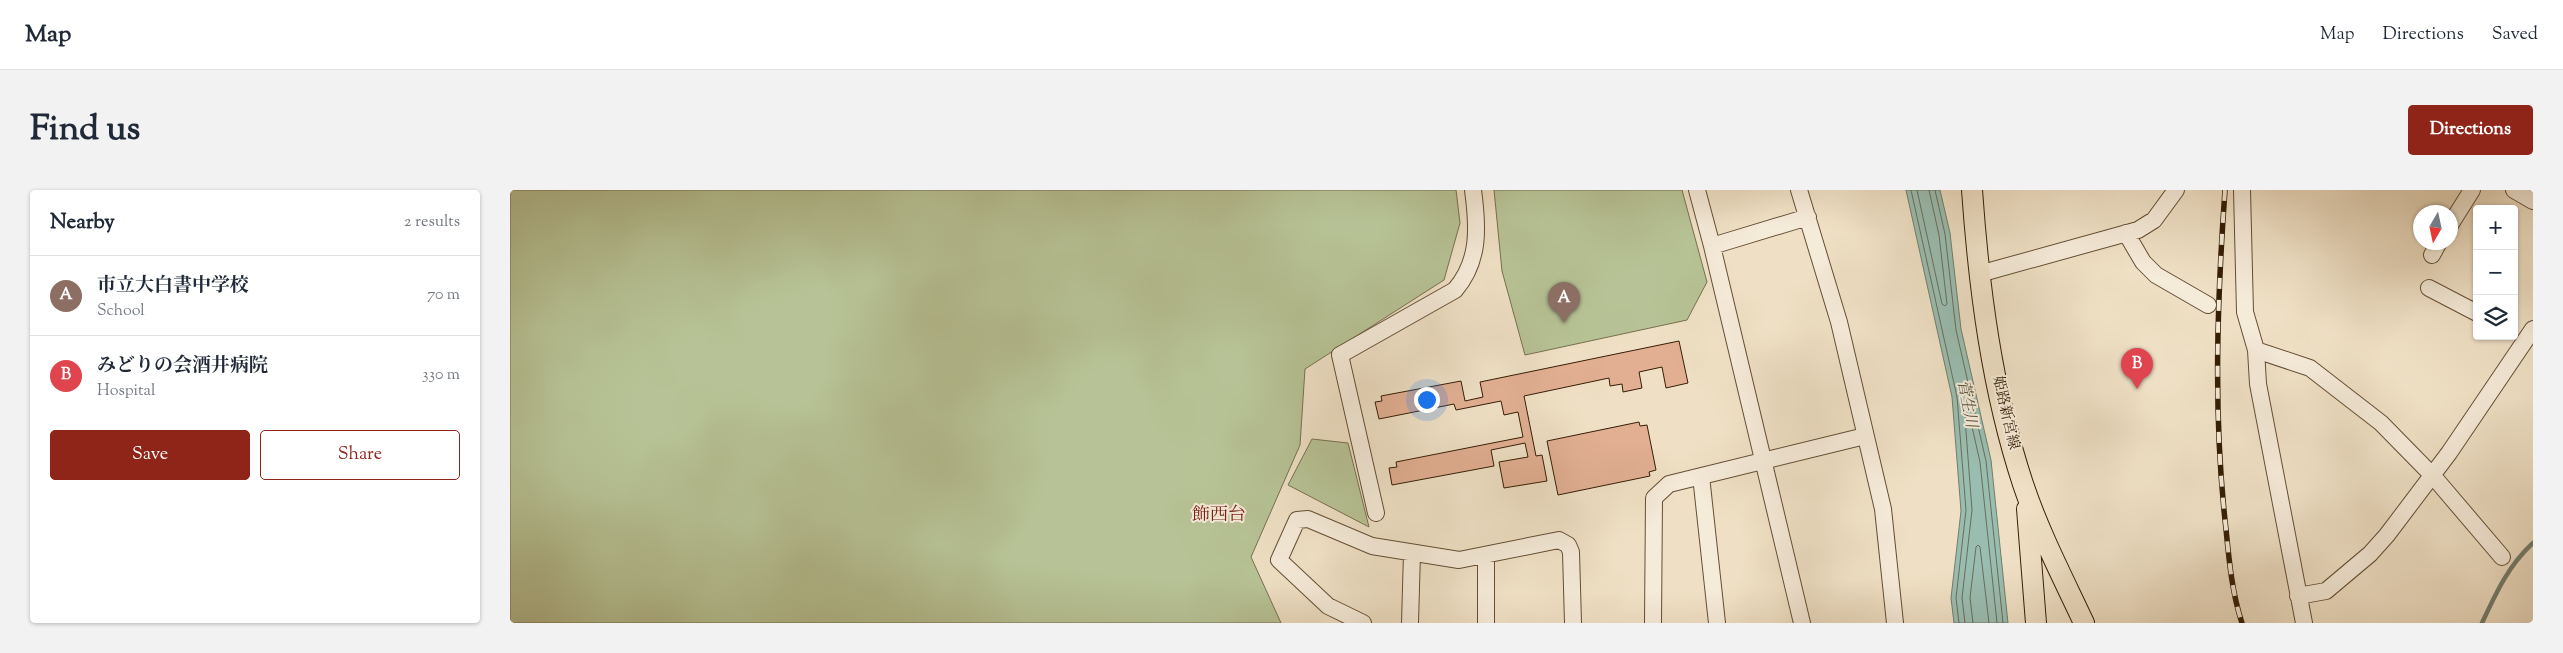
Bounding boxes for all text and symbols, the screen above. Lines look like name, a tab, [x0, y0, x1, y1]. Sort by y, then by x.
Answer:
text: Map	[25, 18, 71, 52]
text: Map	[2320, 22, 2355, 48]
text: Directions	[2383, 22, 2464, 48]
text: Saved	[2492, 22, 2538, 48]
text: Find us	[30, 105, 140, 156]
button: Directions	[2408, 105, 2533, 155]
north arrow	[2413, 205, 2458, 250]
map controls	[2473, 205, 2518, 340]
button: +	[2473, 205, 2518, 250]
text: Nearby	[50, 208, 115, 238]
text: 2 results	[404, 211, 460, 234]
button: −	[2473, 250, 2518, 295]
text: 市立大白書中学校	[97, 273, 249, 300]
pin: A	[1548, 282, 1580, 323]
text: A	[60, 284, 73, 307]
text: 70 m	[427, 284, 460, 307]
button: layers	[2473, 295, 2518, 340]
text: School	[97, 300, 145, 323]
pin: B	[2121, 348, 2153, 389]
text: みどりの会酒井病院	[97, 353, 268, 380]
text: B	[61, 364, 71, 387]
text: 330 m	[422, 364, 460, 387]
street label: 姫路新宮線	[1986, 374, 2024, 452]
water label: 菅生川	[1950, 378, 1982, 432]
text: Hospital	[97, 380, 155, 403]
your location	[1414, 387, 1440, 413]
button: Save	[50, 430, 250, 480]
button: Share	[260, 430, 460, 480]
district label: 飾西台	[1192, 503, 1246, 529]

